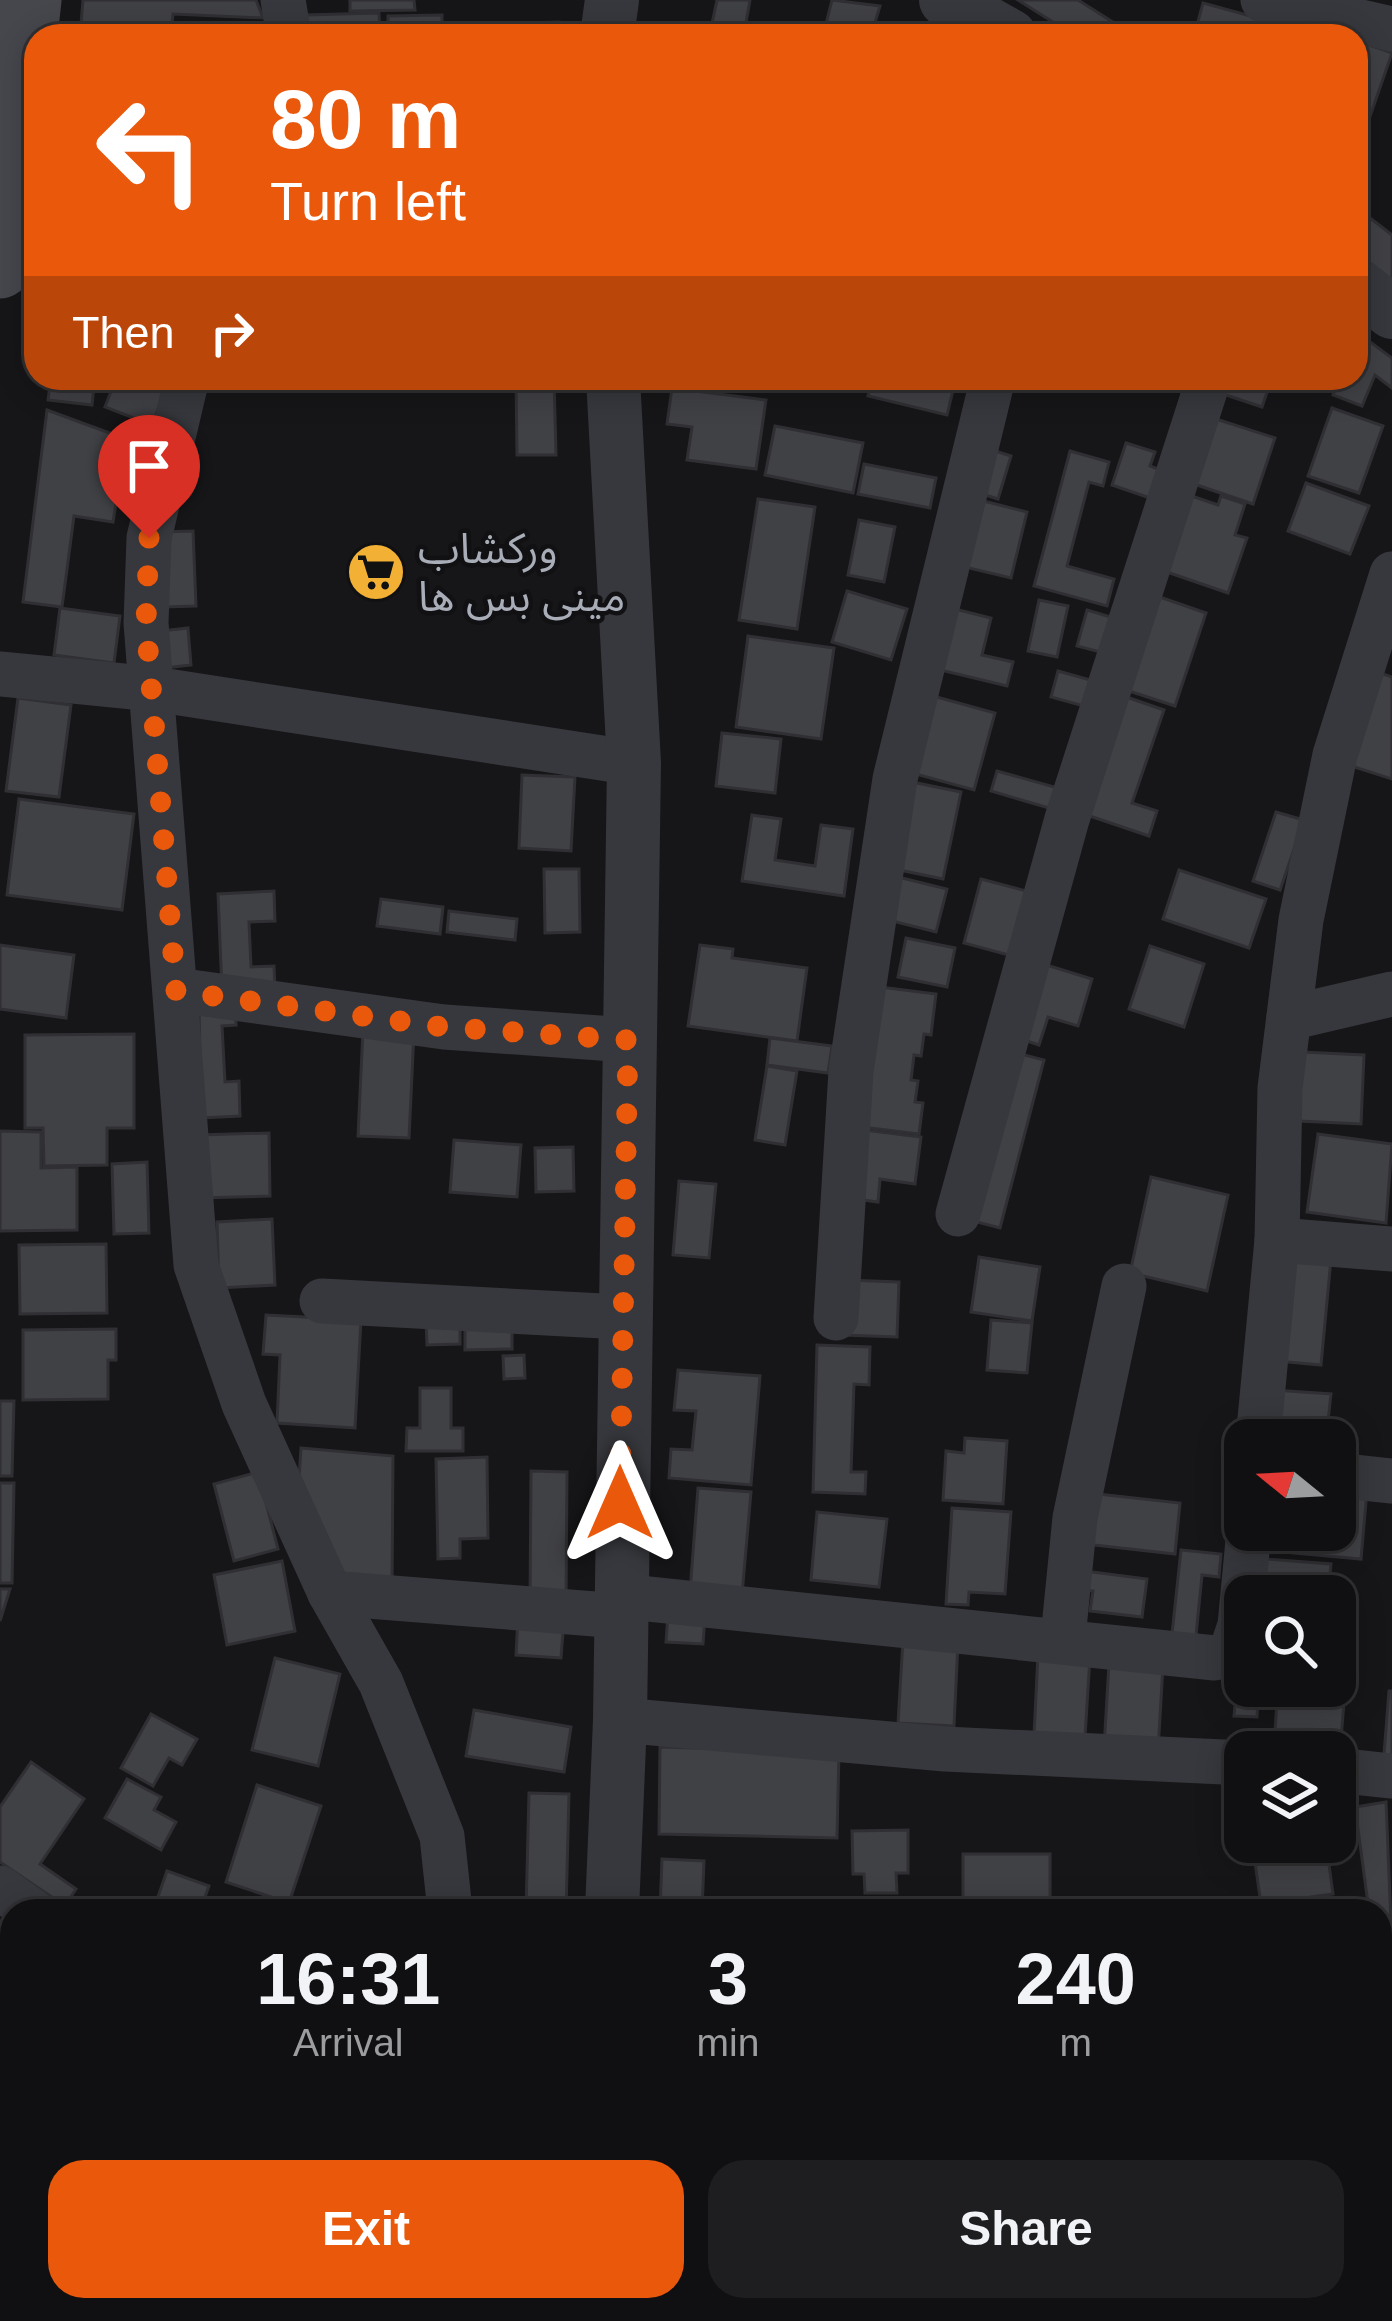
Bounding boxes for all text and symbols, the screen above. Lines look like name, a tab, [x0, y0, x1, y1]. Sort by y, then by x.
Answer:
icon: left	[72, 72, 228, 228]
text: 80 m	[270, 72, 461, 166]
text: Turn left	[270, 171, 466, 231]
icon: right	[199, 300, 265, 366]
text: Then	[72, 307, 175, 358]
pin	[98, 415, 200, 538]
icon: arrive	[116, 433, 182, 499]
place label: ورکشاب مینی بس ها	[418, 525, 625, 621]
supermarket icon: ورکشاب مینی بس ها	[345, 541, 407, 603]
north arrow	[1224, 1419, 1356, 1551]
map controls	[1224, 1419, 1356, 1863]
position arrow	[557, 1440, 683, 1566]
button: search	[1224, 1575, 1356, 1707]
button: layers	[1224, 1731, 1356, 1863]
text: 16:31	[256, 1939, 440, 2019]
text: 3	[708, 1939, 748, 2019]
text: 240	[1016, 1939, 1136, 2019]
text: Arrival	[293, 2021, 404, 2064]
text: min	[697, 2021, 759, 2064]
text: m	[1059, 2021, 1092, 2064]
button: Exit	[48, 2160, 684, 2298]
button: Share	[708, 2160, 1344, 2298]

